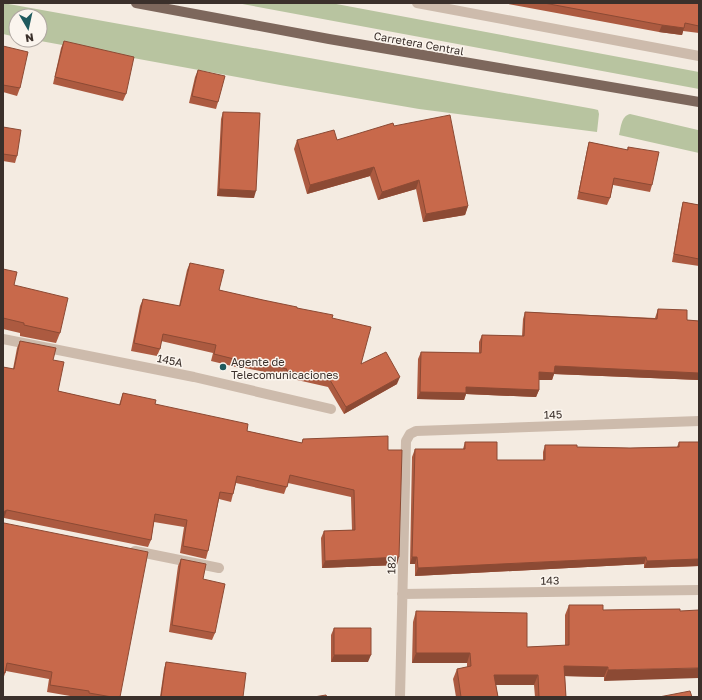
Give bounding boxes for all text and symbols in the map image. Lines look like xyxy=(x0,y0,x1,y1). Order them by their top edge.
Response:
north arrow xyxy=(8,8,48,48)
street label: Carretera Central xyxy=(373,29,466,57)
text: N xyxy=(24,31,35,45)
street label: 145A xyxy=(156,351,185,369)
place label: Agente de Telecomunicaciones xyxy=(231,355,339,381)
marker: Agente de Telecomunicaciones xyxy=(218,362,228,372)
street label: 145 xyxy=(544,407,562,421)
street label: 182 xyxy=(384,556,398,574)
street label: 143 xyxy=(541,573,559,587)

